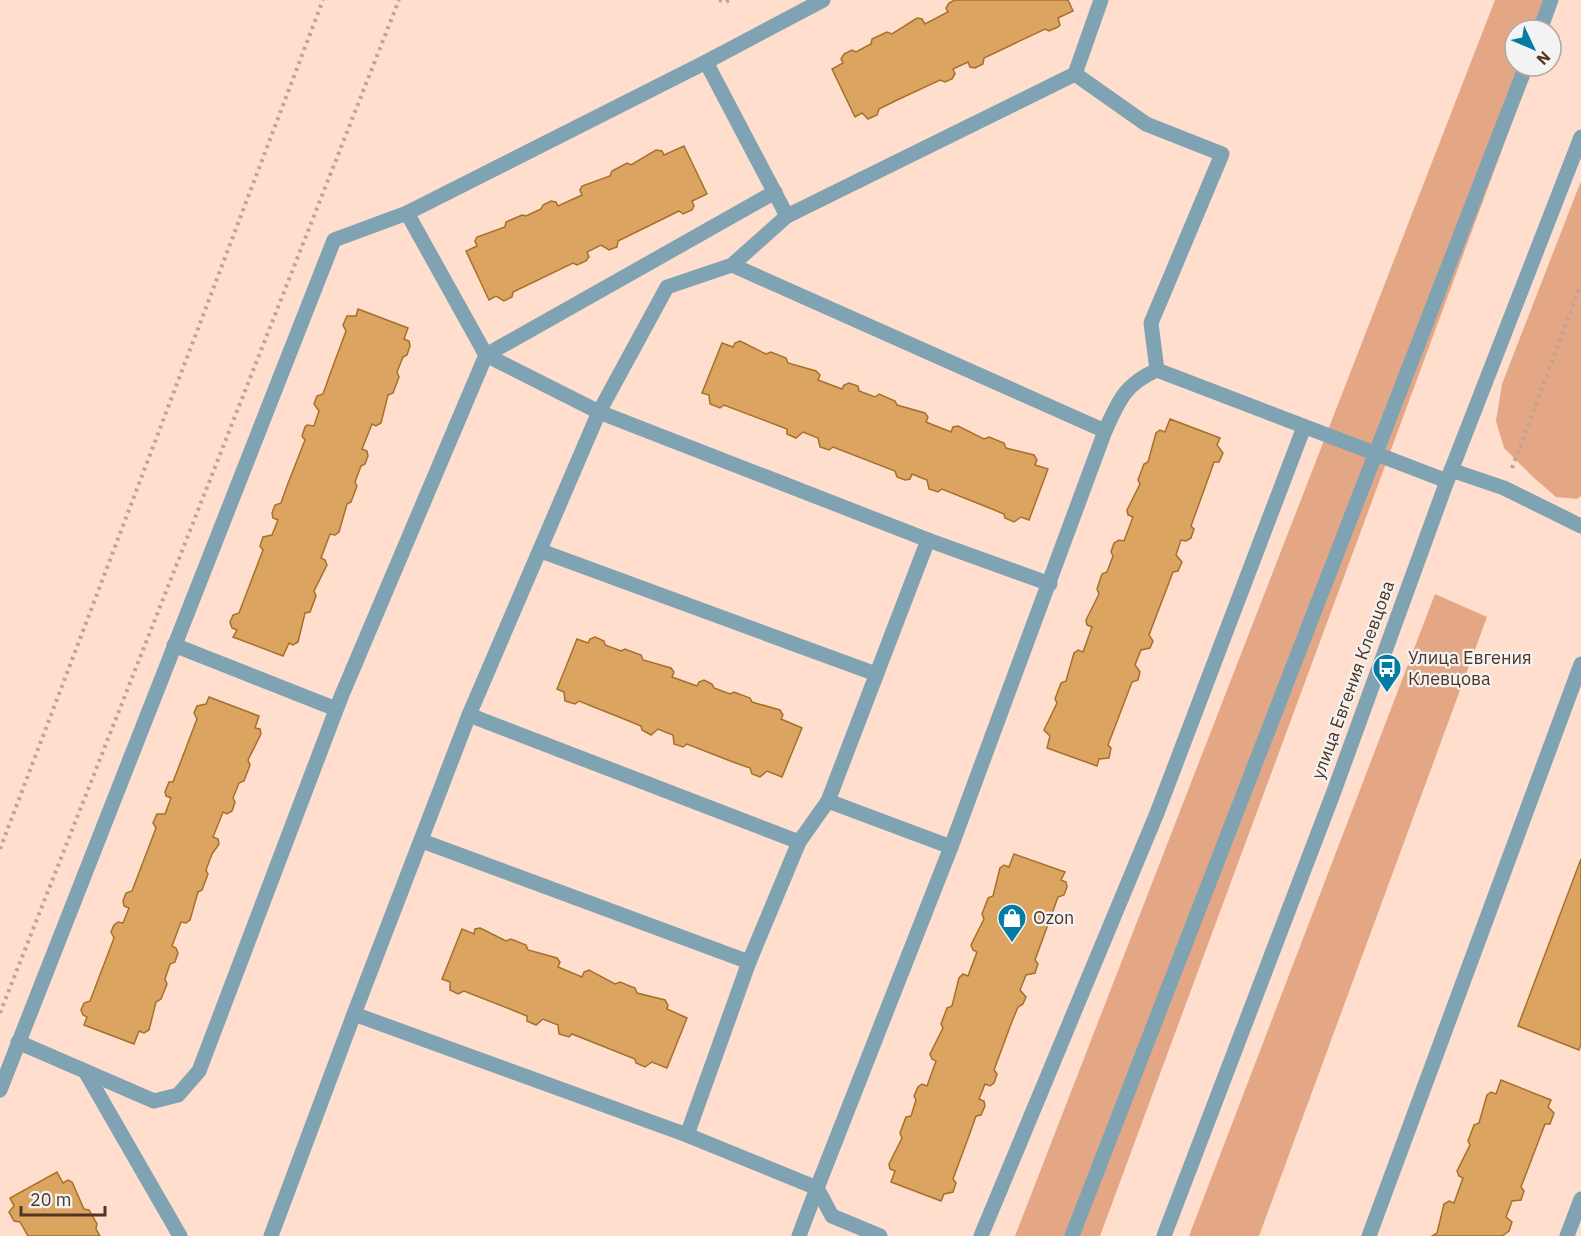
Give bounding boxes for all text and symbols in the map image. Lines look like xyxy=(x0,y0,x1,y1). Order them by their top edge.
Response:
north arrow xyxy=(1503,18,1563,78)
text: N xyxy=(1533,47,1555,70)
street label: улица Евгения Клевцова xyxy=(1306,577,1399,782)
place label: Улица Евгения Клевцова xyxy=(1408,646,1532,690)
bus stop icon: Улица Евгения Клевцова xyxy=(1371,652,1403,694)
shop icon: Ozon xyxy=(996,902,1028,944)
place label: Ozon xyxy=(1033,906,1074,929)
scale bar xyxy=(21,1179,105,1217)
text: 20 m xyxy=(30,1188,72,1211)

